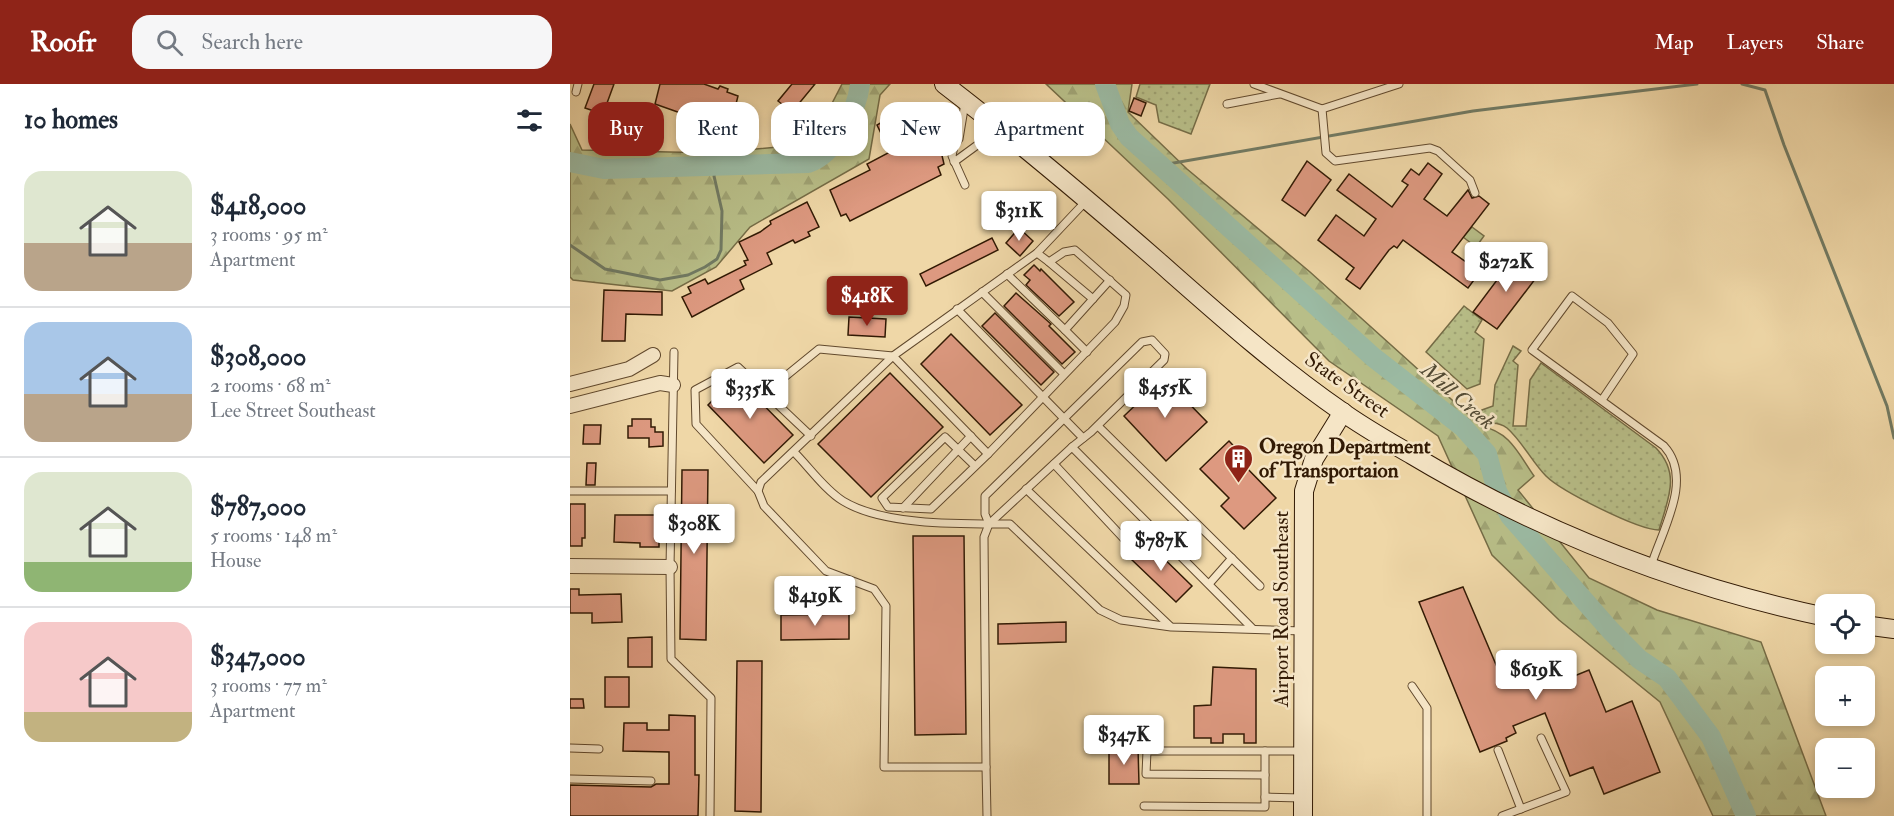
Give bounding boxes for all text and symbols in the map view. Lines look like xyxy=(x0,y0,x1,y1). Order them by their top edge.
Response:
search box xyxy=(132,15,552,69)
text: Roofr xyxy=(30,25,96,60)
icon: search xyxy=(153,26,186,59)
text: Search here xyxy=(201,28,303,56)
text: Map xyxy=(1654,29,1694,56)
text: Layers xyxy=(1727,29,1783,56)
text: Share xyxy=(1816,29,1864,56)
chip: Buy xyxy=(588,102,664,156)
chip: Rent xyxy=(676,102,759,156)
chip: Filters xyxy=(771,102,868,156)
chip: New xyxy=(880,102,962,156)
chip: Apartment xyxy=(974,102,1105,156)
text: 10 homes xyxy=(24,104,118,136)
icon: filters xyxy=(513,104,546,137)
text: $418,000 xyxy=(210,190,306,222)
pin: $311K xyxy=(977,191,1061,242)
icon: home xyxy=(72,195,144,267)
text: $311K xyxy=(995,198,1043,223)
text: 3 rooms · 95 m² xyxy=(210,222,328,247)
pin: $272K xyxy=(1464,242,1548,293)
text: Apartment xyxy=(210,247,295,272)
text: $272K xyxy=(1479,249,1533,274)
pin: $418K xyxy=(825,276,909,327)
text: $418K xyxy=(841,283,893,308)
text: $308,000 xyxy=(210,341,306,373)
icon: home xyxy=(72,346,144,418)
street label: State Street xyxy=(1299,346,1395,424)
water label: Mill Creek xyxy=(1414,355,1501,436)
pin: $455K xyxy=(1123,368,1207,419)
pin: $335K xyxy=(708,369,792,420)
text: 2 rooms · 68 m² xyxy=(210,373,331,398)
text: $455K xyxy=(1138,375,1192,400)
text: $335K xyxy=(725,376,775,401)
text: Lee Street Southeast xyxy=(210,398,376,423)
place label: Oregon Department of Transportaion xyxy=(1259,433,1431,484)
building icon: Oregon Department of Transportaion xyxy=(1222,442,1254,484)
text: $787,000 xyxy=(210,491,306,523)
icon: home xyxy=(72,496,144,568)
pin: $308K xyxy=(652,504,736,555)
street label: Airport Road Southeast xyxy=(1268,510,1295,708)
text: $308K xyxy=(668,511,720,536)
pin: $787K xyxy=(1119,521,1203,572)
text: 5 rooms · 148 m² xyxy=(210,523,337,548)
text: $787K xyxy=(1134,528,1188,553)
text: House xyxy=(210,548,261,573)
pin: $419K xyxy=(773,576,857,627)
text: $419K xyxy=(788,583,842,608)
map controls xyxy=(1815,594,1875,798)
button: locate xyxy=(1815,594,1875,654)
text: $347,000 xyxy=(210,641,306,673)
icon: home xyxy=(72,646,144,718)
pin: $619K xyxy=(1494,650,1578,701)
text: $619K xyxy=(1510,657,1562,682)
button: + xyxy=(1815,666,1875,726)
text: 3 rooms · 77 m² xyxy=(210,673,327,698)
text: Apartment xyxy=(210,698,295,723)
pin: $347K xyxy=(1082,715,1166,766)
text: $347K xyxy=(1098,722,1150,747)
button: − xyxy=(1815,738,1875,798)

